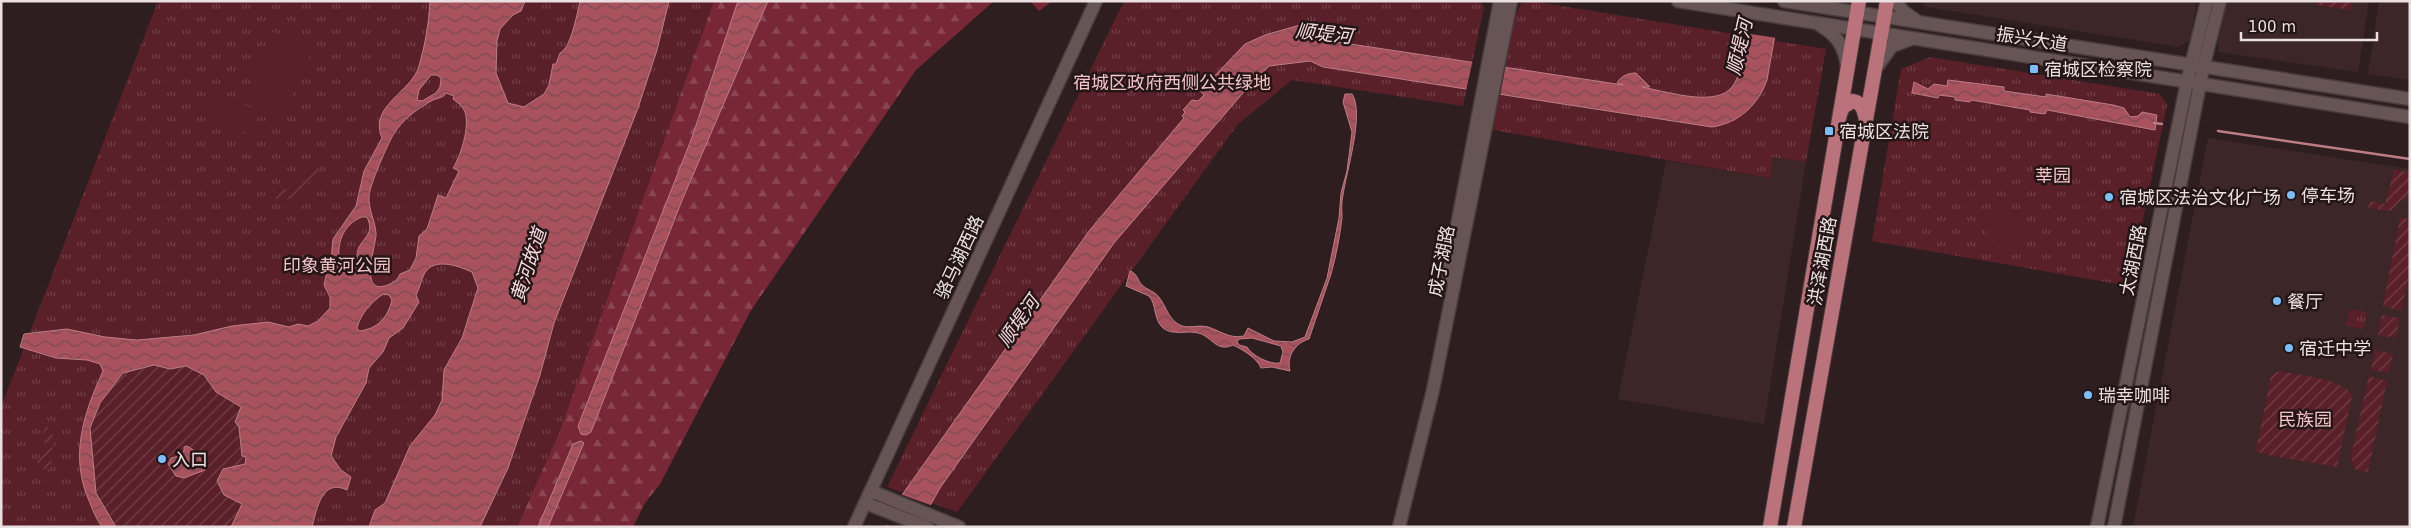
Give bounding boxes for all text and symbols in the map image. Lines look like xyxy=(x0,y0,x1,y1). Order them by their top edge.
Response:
scale bar xyxy=(2241,10,2377,42)
water label: 顺堤河 xyxy=(1722,13,1757,77)
text: 100 m xyxy=(2248,18,2296,36)
water label: 顺堤河 xyxy=(1294,19,1357,47)
street label: 振兴大道 xyxy=(1995,23,2069,55)
place label: 宿城区检察院 xyxy=(2044,59,2152,80)
marker: 宿城区检察院 xyxy=(2028,63,2040,75)
park label: 宿城区政府西侧公共绿地 xyxy=(1073,72,1271,93)
place label: 宿城区法院 xyxy=(1839,121,1929,142)
marker: 宿城区法院 xyxy=(1823,125,1835,137)
park label: 莘园 xyxy=(2035,165,2071,186)
place label: 停车场 xyxy=(2301,185,2355,206)
place label: 宿城区法治文化广场 xyxy=(2119,187,2281,208)
marker: 停车场 xyxy=(2285,189,2297,201)
marker: 宿城区法治文化广场 xyxy=(2103,191,2115,203)
street label: 骆马湖西路 xyxy=(930,212,988,302)
street label: 洪泽湖西路 xyxy=(1804,215,1840,307)
water label: 黄河故道 xyxy=(506,223,551,305)
street label: 太湖西路 xyxy=(2116,223,2150,297)
street label: 成子湖路 xyxy=(1424,224,1458,298)
park label: 印象黄河公园 xyxy=(283,255,391,276)
water label: 顺堤河 xyxy=(993,288,1046,351)
place label: 餐厅 xyxy=(2287,291,2323,312)
marker: 餐厅 xyxy=(2271,295,2283,307)
place label: 宿迁中学 xyxy=(2299,338,2371,359)
marker: 宿迁中学 xyxy=(2283,342,2295,354)
place label: 瑞幸咖啡 xyxy=(2098,385,2170,406)
marker: 瑞幸咖啡 xyxy=(2082,389,2094,401)
park label: 民族园 xyxy=(2278,409,2332,430)
place label: 入口 xyxy=(172,449,208,470)
marker: 入口 xyxy=(156,453,168,465)

